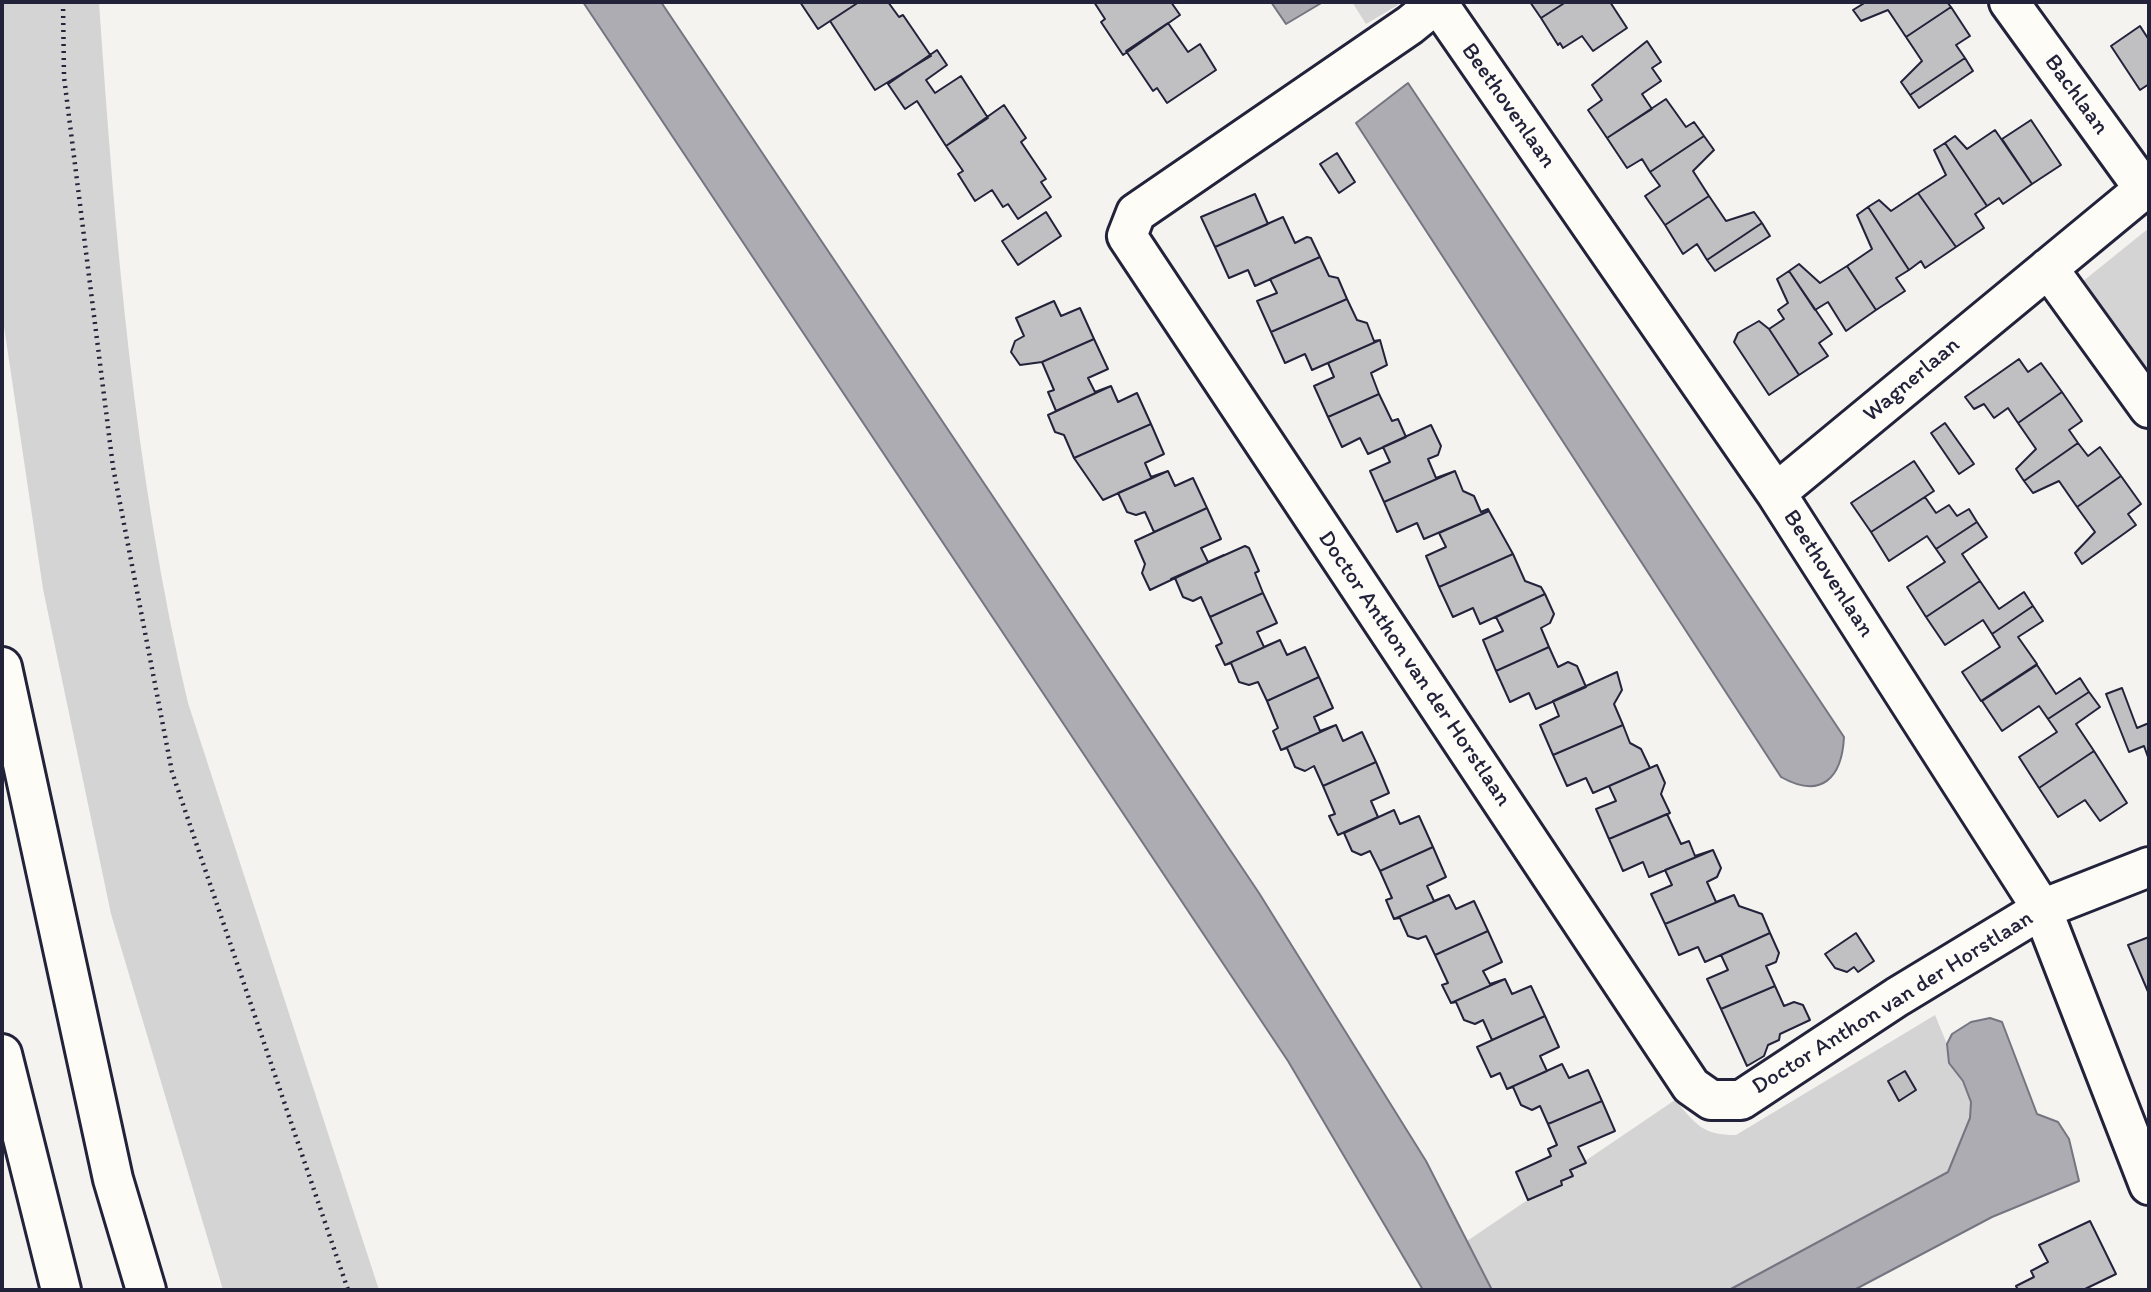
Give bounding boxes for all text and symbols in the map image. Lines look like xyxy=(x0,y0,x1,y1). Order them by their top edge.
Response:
street label: Beethovenlaan xyxy=(1455,38,1561,174)
street label: Bachlaan xyxy=(2038,50,2114,140)
street label: Wagnerlaan xyxy=(1858,332,1966,428)
street label: Beethovenlaan xyxy=(1777,505,1879,643)
street label: Doctor Anthon van der Horstlaan xyxy=(1311,526,1517,812)
street label: Doctor Anthon van der Horstlaan xyxy=(1747,905,2039,1101)

